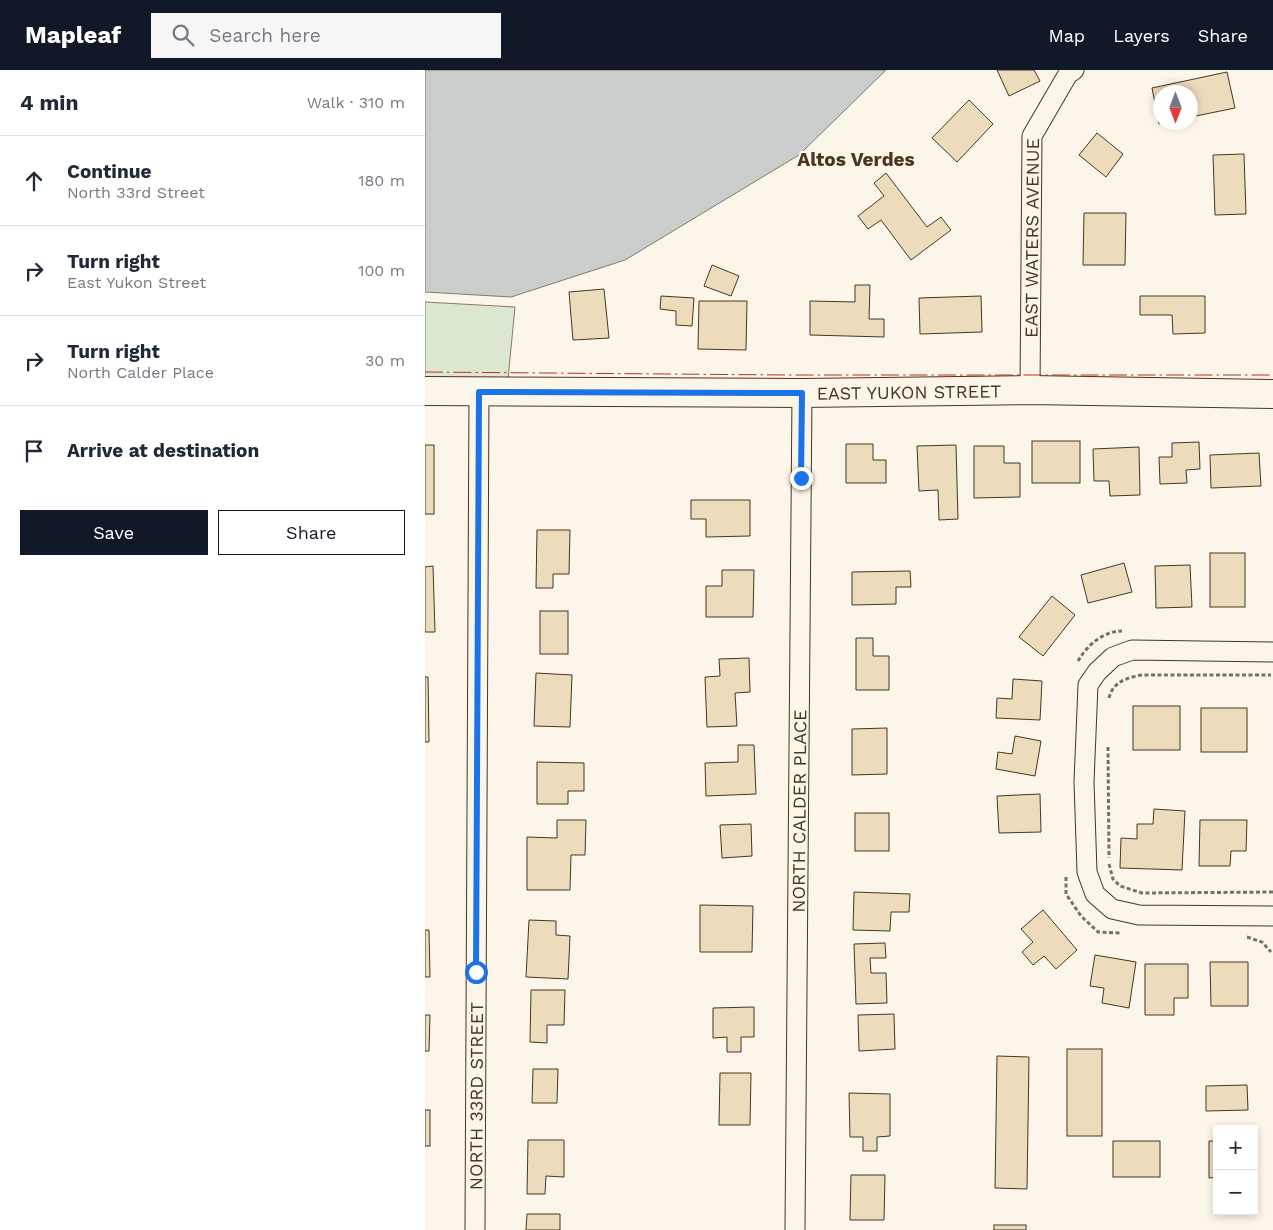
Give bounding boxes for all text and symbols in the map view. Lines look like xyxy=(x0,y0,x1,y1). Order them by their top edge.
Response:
search box xyxy=(151,13,501,58)
text: Mapleaf xyxy=(25,21,121,49)
icon: search xyxy=(169,21,197,49)
text: Search here xyxy=(209,24,321,47)
text: Map xyxy=(1048,25,1085,46)
text: Layers xyxy=(1113,25,1170,46)
text: Share xyxy=(1198,25,1248,46)
north arrow xyxy=(1153,85,1198,130)
text: 4 min xyxy=(20,90,78,115)
text: Walk · 310 m xyxy=(307,93,405,112)
street label: EAST WATERS AVENUE xyxy=(1020,138,1042,338)
district label: Altos Verdes xyxy=(797,148,915,171)
text: Continue xyxy=(67,160,151,183)
icon: ahead xyxy=(20,167,48,195)
text: 180 m xyxy=(358,171,405,190)
text: North 33rd Street xyxy=(67,183,205,202)
text: Turn right xyxy=(67,250,160,273)
icon: right xyxy=(20,257,48,285)
text: 100 m xyxy=(358,261,405,280)
text: East Yukon Street xyxy=(67,273,206,292)
text: Turn right xyxy=(67,340,160,363)
icon: right xyxy=(20,347,48,375)
text: 30 m xyxy=(365,351,405,370)
text: North Calder Place xyxy=(67,363,214,382)
street label: EAST YUKON STREET xyxy=(816,380,1002,403)
icon: arrive xyxy=(20,437,48,465)
text: Arrive at destination xyxy=(67,439,259,462)
route end xyxy=(790,467,813,490)
button: Save xyxy=(20,510,208,555)
button: Share xyxy=(218,510,405,555)
street label: NORTH CALDER PLACE xyxy=(787,709,810,913)
route start xyxy=(465,961,488,984)
street label: NORTH 33RD STREET xyxy=(465,1002,487,1190)
map controls xyxy=(1213,1125,1258,1215)
button: + xyxy=(1213,1125,1258,1170)
button: − xyxy=(1213,1170,1258,1215)

